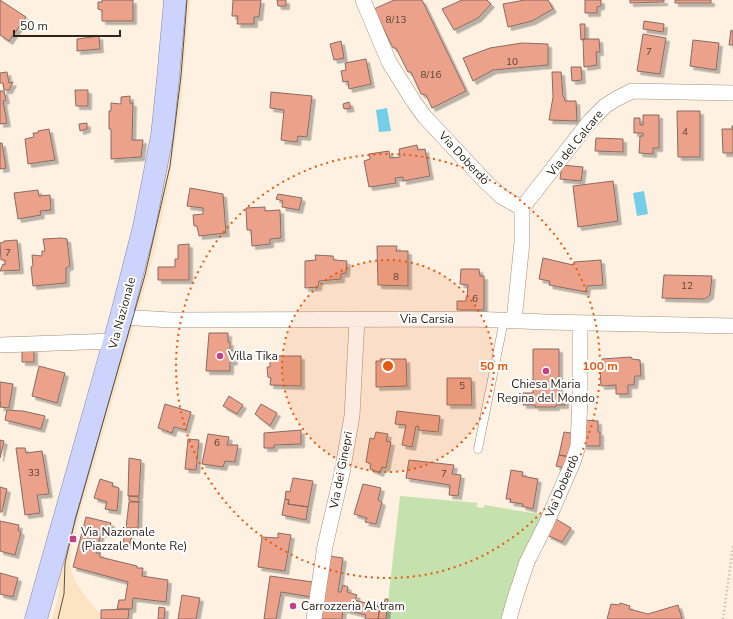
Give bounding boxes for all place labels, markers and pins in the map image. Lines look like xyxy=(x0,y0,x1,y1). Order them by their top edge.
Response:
place label: Villa Tika xyxy=(227,348,278,364)
marker: Villa Tika xyxy=(215,351,225,361)
centre of rings xyxy=(381,359,395,373)
marker: Chiesa Maria Regina del Mondo xyxy=(541,366,551,376)
place label: Chiesa Maria Regina del Mondo xyxy=(497,376,595,406)
place label: Via Nazionale (Piazzale Monte Re) xyxy=(80,524,187,554)
marker: Via Nazionale (Piazzale Monte Re) xyxy=(68,534,78,544)
place label: Carrozzeria Al tram xyxy=(301,598,405,614)
marker: Carrozzeria Al tram xyxy=(288,601,298,611)

